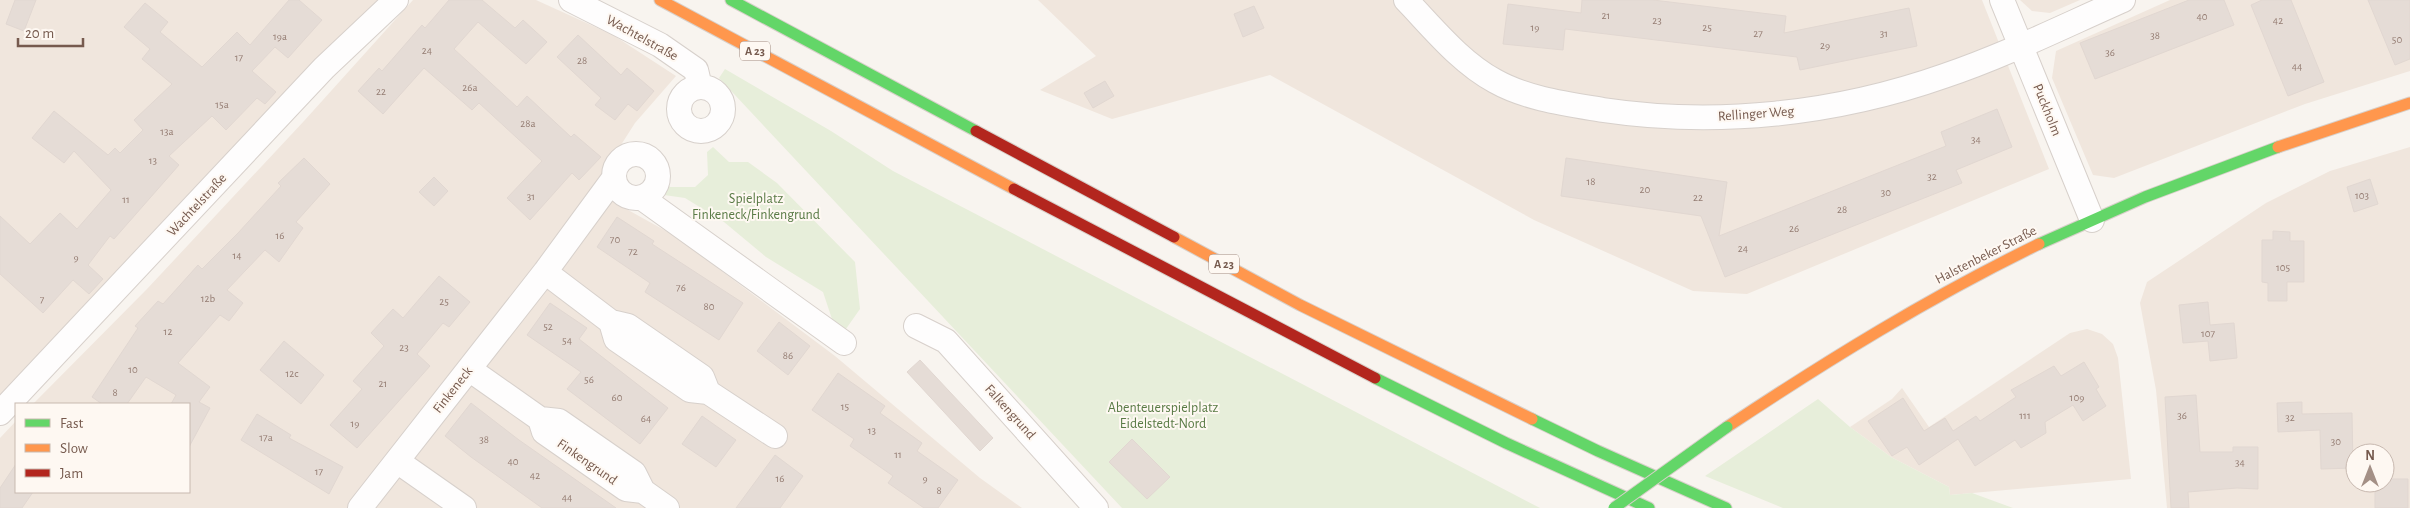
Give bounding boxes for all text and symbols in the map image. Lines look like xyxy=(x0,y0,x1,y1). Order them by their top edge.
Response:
house number: 21 xyxy=(1602,10,1610,21)
house number: 40 xyxy=(2196,11,2208,22)
street label: Wachtelstraße xyxy=(604,13,680,63)
scale bar xyxy=(18,15,82,47)
house number: 23 xyxy=(1652,15,1662,26)
house number: 42 xyxy=(2273,15,2283,26)
house number: 19 xyxy=(1531,22,1539,33)
house number: 25 xyxy=(1702,22,1712,33)
text: 20 m xyxy=(25,26,54,41)
house number: 27 xyxy=(1753,28,1763,39)
house number: 31 xyxy=(1880,28,1888,39)
house number: 38 xyxy=(2150,30,2160,41)
house number: 19a xyxy=(273,31,287,42)
house number: 50 xyxy=(2392,34,2402,45)
house number: 29 xyxy=(1820,40,1830,51)
road number: A 23 xyxy=(740,41,770,60)
house number: 24 xyxy=(422,45,432,56)
house number: 36 xyxy=(2105,47,2115,58)
house number: 17 xyxy=(235,52,244,63)
house number: 28 xyxy=(577,55,587,66)
house number: 44 xyxy=(2292,61,2302,72)
house number: 26a xyxy=(462,82,478,93)
street label: Puckholm xyxy=(2030,82,2064,138)
house number: 22 xyxy=(376,86,386,97)
house number: 15a xyxy=(215,99,229,110)
street label: Rellinger Weg xyxy=(1717,104,1795,124)
house number: 28a xyxy=(520,118,536,129)
house number: 13a xyxy=(160,126,174,137)
house number: 34 xyxy=(1971,134,1981,145)
house number: 13 xyxy=(149,155,158,166)
street label: Wachtelstraße xyxy=(165,171,229,239)
house number: 32 xyxy=(1927,171,1937,182)
house number: 18 xyxy=(1587,176,1596,187)
house number: 20 xyxy=(1640,184,1651,195)
house number: 30 xyxy=(1881,187,1891,198)
house number: 103 xyxy=(2355,190,2370,201)
house number: 31 xyxy=(527,191,535,202)
park label: Spielplatz Finkeneck/Finkengrund xyxy=(692,192,820,222)
house number: 22 xyxy=(1693,192,1703,203)
house number: 11 xyxy=(122,194,130,205)
house number: 28 xyxy=(1837,204,1847,215)
house number: 26 xyxy=(1789,223,1799,234)
street label: Halstenbeker Straße xyxy=(1933,223,2039,287)
house number: 16 xyxy=(276,230,284,241)
house number: 70 xyxy=(610,234,620,245)
house number: 24 xyxy=(1738,243,1748,254)
house number: 72 xyxy=(628,246,638,257)
house number: 14 xyxy=(232,250,242,261)
house number: 9 xyxy=(73,252,79,263)
road number: A 23 xyxy=(1209,254,1239,274)
house number: 105 xyxy=(2276,262,2290,273)
house number: 76 xyxy=(676,282,686,293)
house number: 12b xyxy=(201,293,216,304)
house number: 7 xyxy=(40,294,45,305)
house number: 25 xyxy=(439,296,449,307)
house number: 80 xyxy=(703,301,715,312)
house number: 52 xyxy=(543,321,553,332)
house number: 12 xyxy=(164,326,172,337)
house number: 107 xyxy=(2201,328,2215,339)
house number: 54 xyxy=(562,335,572,346)
house number: 23 xyxy=(399,342,409,353)
house number: 86 xyxy=(783,350,793,361)
house number: 10 xyxy=(128,364,138,375)
street label: Finkeneck xyxy=(431,364,476,416)
house number: 12c xyxy=(285,368,299,379)
house number: 56 xyxy=(584,374,594,385)
house number: 21 xyxy=(379,378,387,389)
street label: Falkengrund xyxy=(982,382,1038,442)
house number: 8 xyxy=(112,387,118,398)
house number: 60 xyxy=(612,392,623,403)
house number: 109 xyxy=(2070,392,2084,403)
house number: 15 xyxy=(841,401,850,412)
park label: Abenteuerspielplatz Eidelstedt-Nord xyxy=(1108,401,1219,431)
legend xyxy=(15,403,190,493)
house number: 111 xyxy=(2019,410,2031,421)
house number: 36 xyxy=(2177,410,2187,421)
house number: 32 xyxy=(2285,412,2295,423)
house number: 64 xyxy=(641,413,651,424)
text: Fast xyxy=(60,416,84,431)
house number: 19 xyxy=(351,418,359,429)
house number: 13 xyxy=(868,425,877,436)
house number: 17a xyxy=(259,432,273,443)
house number: 38 xyxy=(479,434,489,445)
street label: Finkengrund xyxy=(555,436,619,488)
house number: 30 xyxy=(2331,436,2341,447)
text: Slow xyxy=(60,441,88,456)
north arrow xyxy=(2345,443,2395,493)
house number: 11 xyxy=(894,449,902,460)
text: N xyxy=(2365,449,2375,463)
house number: 40 xyxy=(507,456,519,467)
house number: 34 xyxy=(2235,457,2245,468)
text: Jam xyxy=(60,466,83,481)
house number: 17 xyxy=(315,466,324,477)
house number: 42 xyxy=(530,470,540,481)
house number: 16 xyxy=(776,473,784,484)
house number: 9 xyxy=(922,473,928,484)
house number: 8 xyxy=(936,485,942,496)
house number: 44 xyxy=(562,492,572,503)

